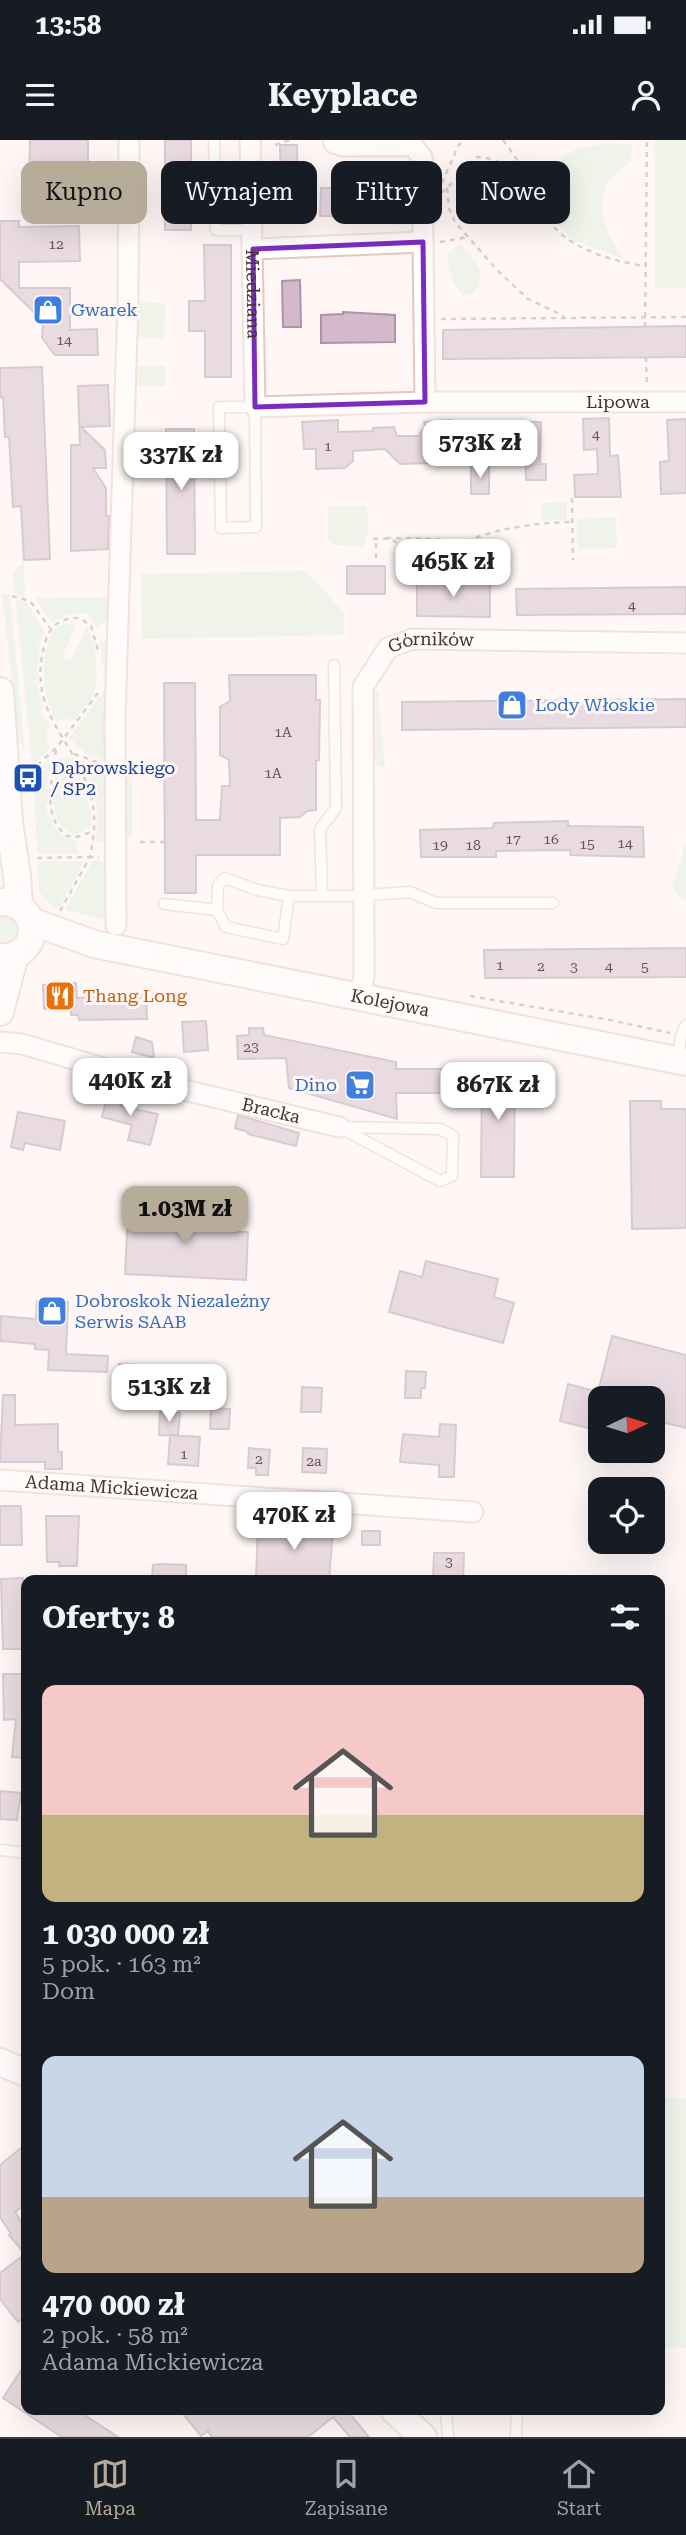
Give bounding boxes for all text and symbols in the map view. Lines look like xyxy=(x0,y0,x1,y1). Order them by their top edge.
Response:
text: 13:58 xyxy=(35,10,101,40)
icon: menu xyxy=(21,76,59,114)
text: Keyplace xyxy=(268,76,418,114)
icon: person xyxy=(627,76,665,114)
chip: Kupno xyxy=(21,161,147,224)
chip: Wynajem xyxy=(161,161,317,224)
chip: Filtry xyxy=(331,161,442,224)
chip: Nowe xyxy=(456,161,570,224)
house number: 12 xyxy=(48,236,64,252)
street label: Miedziana xyxy=(242,249,265,339)
shop icon: Gwarek xyxy=(31,293,65,327)
place label: Gwarek xyxy=(71,299,138,320)
house number: 14 xyxy=(56,332,72,348)
street label: Lipowa xyxy=(586,391,650,412)
pin: 573K zł xyxy=(415,420,545,480)
house number: 4 xyxy=(592,426,600,442)
text: 573K zł xyxy=(438,429,522,456)
pin: 337K zł xyxy=(116,432,246,492)
house number: 1 xyxy=(324,438,332,454)
text: 337K zł xyxy=(139,441,223,468)
pin: 465K zł xyxy=(388,540,518,599)
text: 465K zł xyxy=(411,548,495,575)
house number: 4 xyxy=(628,597,636,613)
street label: Górników xyxy=(385,628,474,657)
shop icon: Lody Włoskie xyxy=(495,688,529,722)
place label: Lody Włoskie xyxy=(535,694,655,715)
house number: 1A xyxy=(274,724,292,740)
place label: Dąbrowskiego / SP2 xyxy=(50,757,175,799)
bus stop icon: Dąbrowskiego / SP2 xyxy=(11,761,45,795)
house number: 1A xyxy=(264,765,282,781)
house number: 17 xyxy=(505,831,521,847)
house number: 16 xyxy=(543,831,559,847)
house number: 14 xyxy=(617,835,633,851)
house number: 15 xyxy=(579,836,595,852)
house number: 19 xyxy=(432,837,448,853)
house number: 18 xyxy=(465,837,481,853)
house number: 1 xyxy=(496,957,504,973)
house number: 2 xyxy=(537,958,545,974)
house number: 4 xyxy=(605,958,613,974)
house number: 3 xyxy=(570,959,578,975)
house number: 5 xyxy=(641,959,649,975)
restaurant icon: Thang Long xyxy=(43,979,77,1013)
street label: Kolejowa xyxy=(349,984,432,1021)
place label: Thang Long xyxy=(83,985,188,1006)
house number: 23 xyxy=(243,1039,259,1055)
pin: 440K zł xyxy=(65,1058,195,1118)
pin: 867K zł xyxy=(433,1062,563,1122)
text: 440K zł xyxy=(88,1067,172,1094)
supermarket icon: Dino xyxy=(343,1068,377,1102)
text: 867K zł xyxy=(456,1071,540,1098)
place label: Dino xyxy=(295,1074,337,1095)
street label: Bracka xyxy=(240,1093,303,1127)
pin: 1.03M zł xyxy=(113,1186,257,1246)
text: 1.03M zł xyxy=(138,1195,232,1222)
place label: Dobroskok Niezależny Serwis SAAB xyxy=(75,1290,271,1332)
shop icon: Dobroskok Niezależny Serwis SAAB xyxy=(35,1294,69,1328)
pin: 513K zł xyxy=(104,1364,234,1424)
text: 513K zł xyxy=(127,1373,211,1400)
north arrow xyxy=(588,1386,665,1463)
map controls xyxy=(588,1386,665,1554)
house number: 1 xyxy=(180,1446,188,1462)
house number: 2 xyxy=(255,1451,263,1467)
house number: 2a xyxy=(306,1453,322,1469)
street label: Adama Mickiewicza xyxy=(25,1471,199,1503)
button: locate xyxy=(588,1477,665,1554)
pin: 470K zł xyxy=(229,1492,359,1552)
text: 470K zł xyxy=(252,1501,336,1528)
house number: 3 xyxy=(445,1554,453,1570)
icon: filters xyxy=(606,1598,644,1636)
text: Oferty: 8 xyxy=(42,1600,175,1635)
icon: home xyxy=(280,1730,406,1856)
text: 1 030 000 zł xyxy=(42,1916,209,1951)
text: 5 pok. · 163 m² xyxy=(42,1951,201,1978)
text: Dom xyxy=(42,1978,95,2005)
icon: home xyxy=(280,2101,406,2227)
text: 470 000 zł xyxy=(42,2287,185,2322)
text: 2 pok. · 58 m² xyxy=(42,2322,188,2349)
text: Adama Mickiewicza xyxy=(42,2349,263,2376)
tab: Mapa xyxy=(85,2455,135,2520)
tab: Zapisane xyxy=(305,2455,388,2520)
tab: Start xyxy=(557,2455,601,2520)

